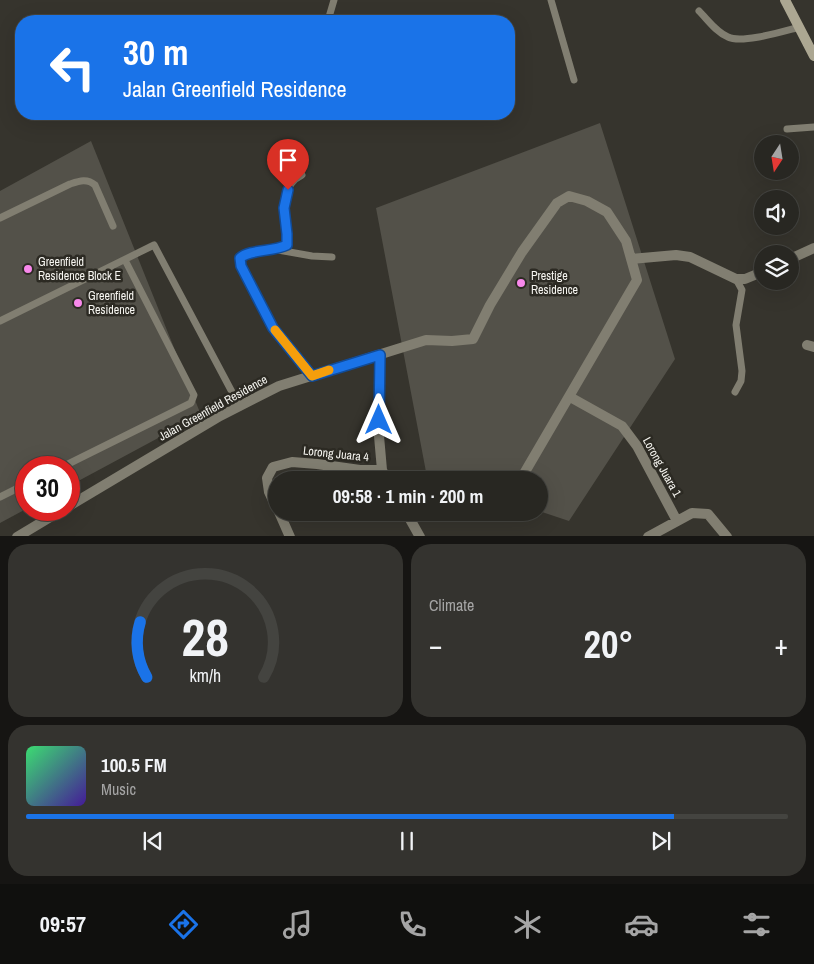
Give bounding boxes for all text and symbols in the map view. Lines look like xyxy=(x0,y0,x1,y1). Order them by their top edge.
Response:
text: 30 m xyxy=(123,29,188,76)
icon: left xyxy=(40,35,105,100)
text: Jalan Greenfield Residence xyxy=(123,74,347,104)
north arrow xyxy=(754,135,799,180)
map controls xyxy=(754,135,799,290)
pin xyxy=(267,139,309,190)
icon: arrive xyxy=(274,146,302,174)
button: sound xyxy=(754,190,799,235)
button: layers xyxy=(754,245,799,290)
place label: Greenfield Residence Block E xyxy=(38,254,121,284)
marker: Greenfield Residence Block E xyxy=(22,263,34,275)
place label: Prestige Residence xyxy=(531,268,578,298)
marker: Prestige Residence xyxy=(515,277,527,289)
place label: Greenfield Residence xyxy=(88,288,135,318)
marker: Greenfield Residence xyxy=(72,297,84,309)
street label: Jalan Greenfield Residence xyxy=(156,371,270,445)
position arrow xyxy=(352,393,404,445)
street label: Lorong Juara 1 xyxy=(639,434,685,500)
street label: Lorong Juara 4 xyxy=(302,443,370,465)
speed limit sign: 30 xyxy=(15,456,80,521)
text: 09:58 · 1 min · 200 m xyxy=(333,483,483,509)
text: Climate xyxy=(429,594,474,616)
text: 28 xyxy=(182,602,229,672)
text: 20° xyxy=(584,619,633,670)
text: − xyxy=(429,626,442,664)
text: + xyxy=(775,626,788,664)
text: km/h xyxy=(190,664,221,688)
text: 100.5 FM xyxy=(101,752,167,778)
text: Music xyxy=(101,778,136,800)
icon: previous xyxy=(139,827,167,855)
icon: pause xyxy=(393,827,421,855)
icon: next xyxy=(647,827,675,855)
icon: directions xyxy=(166,907,201,942)
icon: music xyxy=(280,907,315,942)
icon: phone xyxy=(395,907,430,942)
icon: climate xyxy=(510,907,545,942)
icon: car xyxy=(624,907,659,942)
icon: filters xyxy=(739,907,774,942)
text: 09:57 xyxy=(40,909,86,939)

